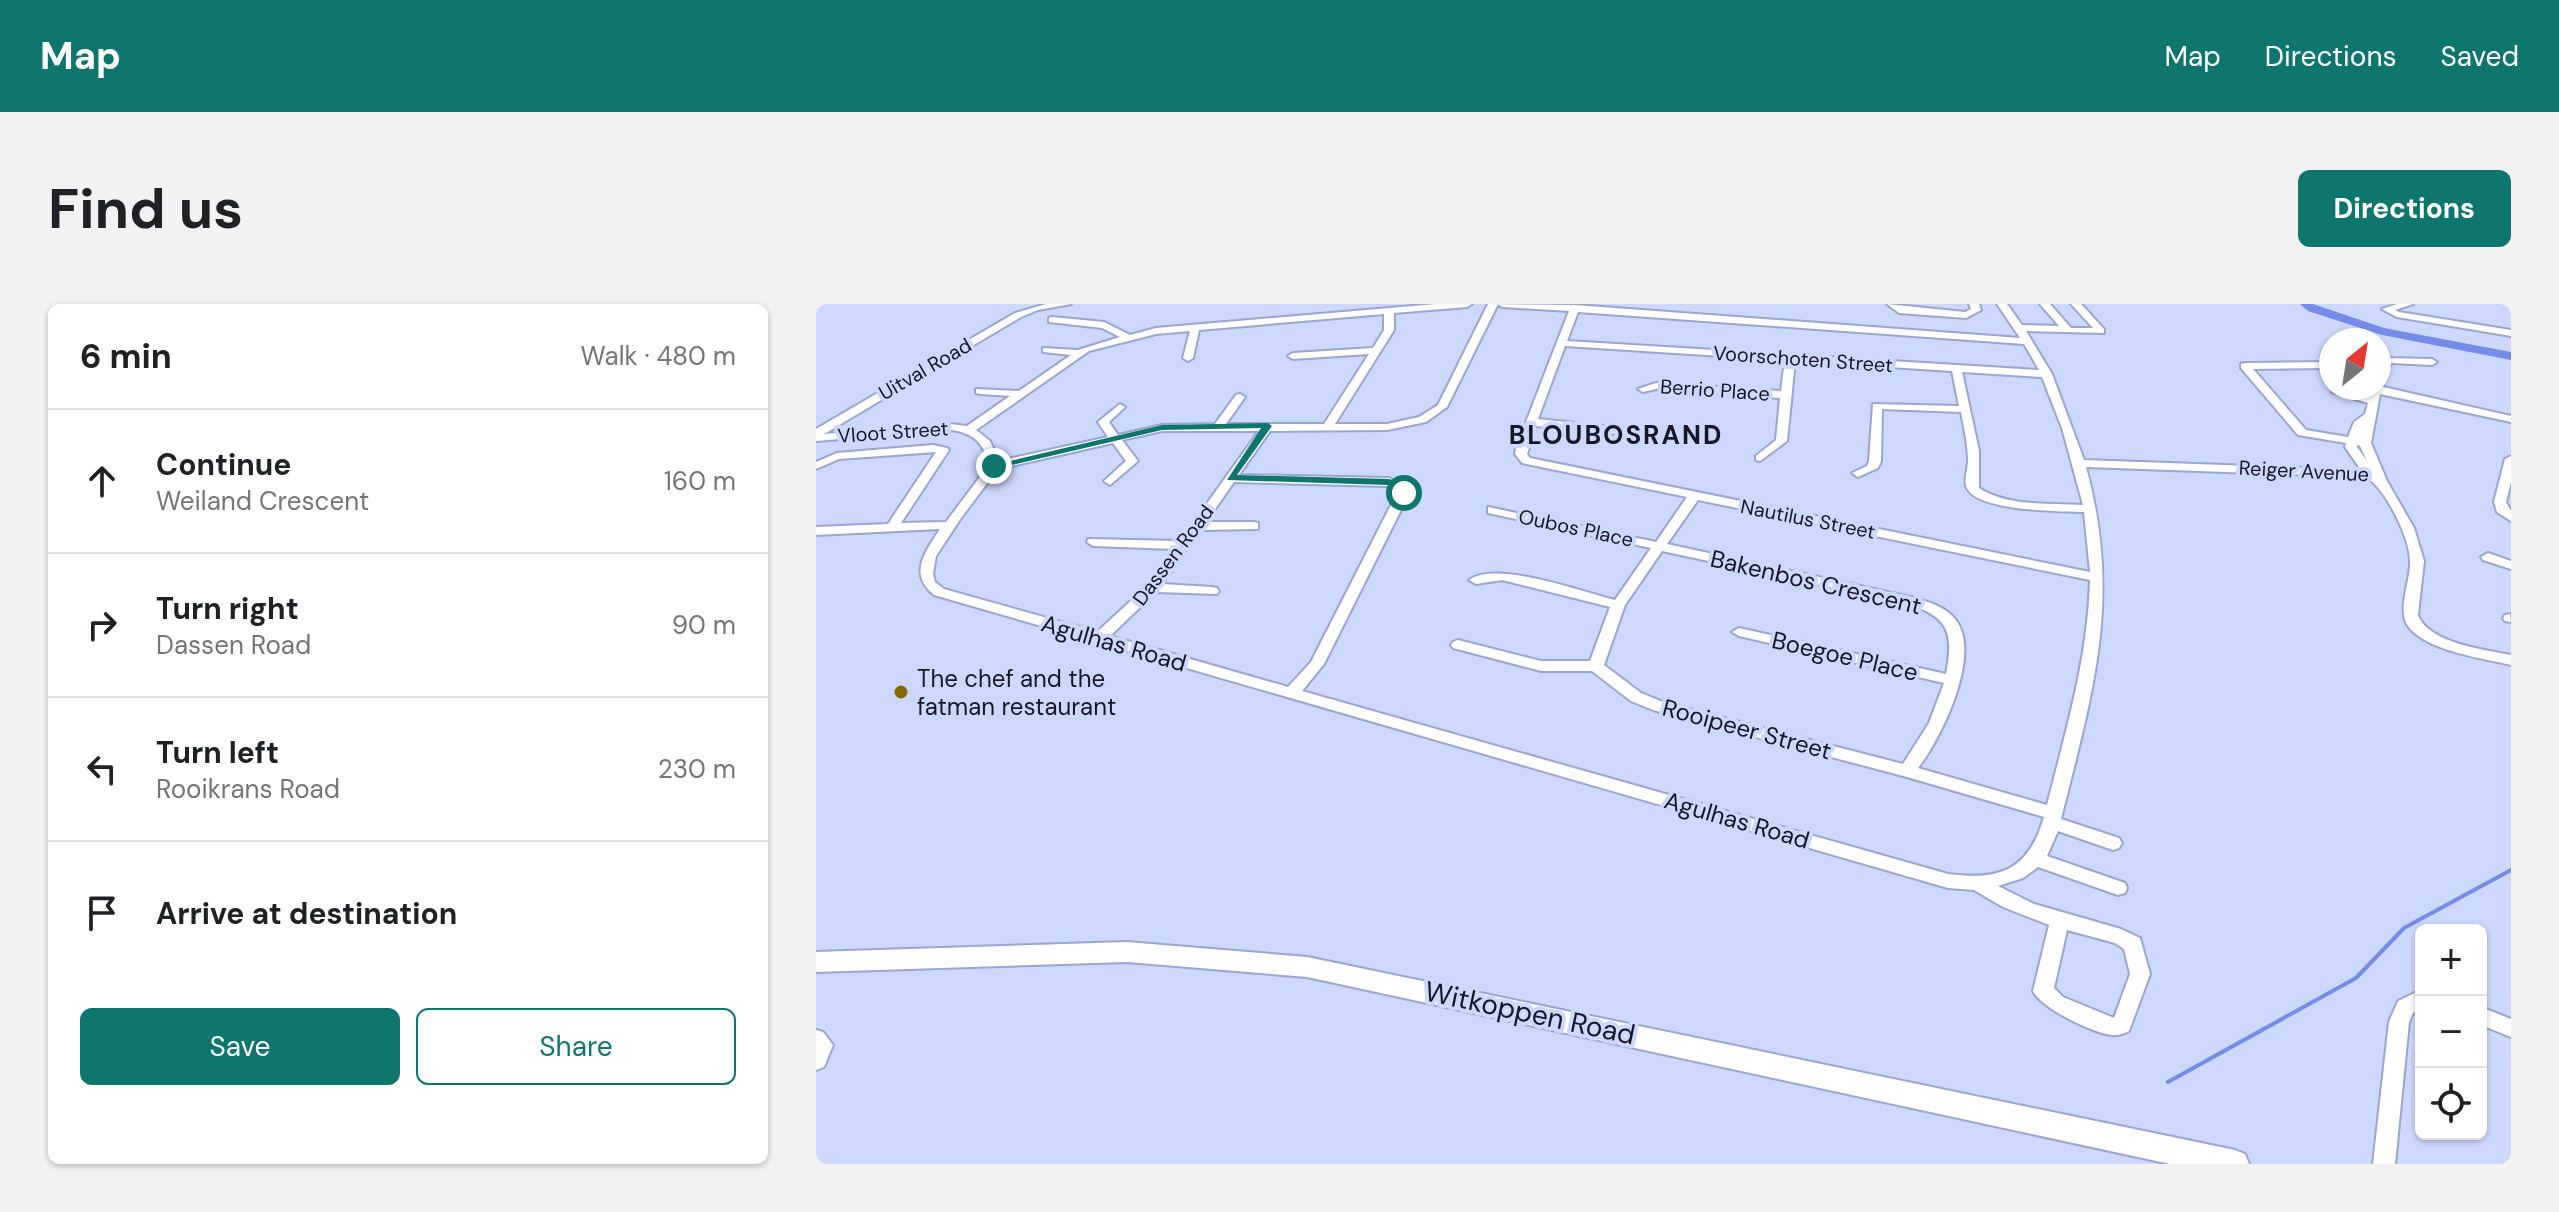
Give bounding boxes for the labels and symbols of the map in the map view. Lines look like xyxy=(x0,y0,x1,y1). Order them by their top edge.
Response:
north arrow xyxy=(2319,328,2391,400)
street label: Uitval Road xyxy=(874,332,976,406)
street label: Voorschoten Street xyxy=(1712,340,1894,378)
street label: Berrio Place xyxy=(1659,373,1771,407)
street label: Vloot Street xyxy=(837,415,949,449)
district label: BLOUBOSRAND xyxy=(1509,418,1723,452)
route end xyxy=(976,448,1012,484)
street label: Reiger Avenue xyxy=(2238,455,2370,487)
route start xyxy=(1386,475,1422,511)
street label: Nautilus Street xyxy=(1738,493,1878,545)
street label: Dassen Road xyxy=(1127,499,1219,611)
street label: Oubos Place xyxy=(1516,503,1636,553)
street label: Bakenbos Crescent xyxy=(1707,543,1925,621)
street label: Agulhas Road xyxy=(1038,607,1190,679)
street label: Boegoe Place xyxy=(1769,624,1921,688)
place label: The chef and the fatman restaurant xyxy=(917,663,1116,722)
marker: The chef and the fatman restaurant xyxy=(892,683,910,701)
street label: Rooipeer Street xyxy=(1659,692,1835,766)
street label: Agulhas Road xyxy=(1661,784,1813,856)
street label: Witkoppen Road xyxy=(1421,973,1639,1053)

